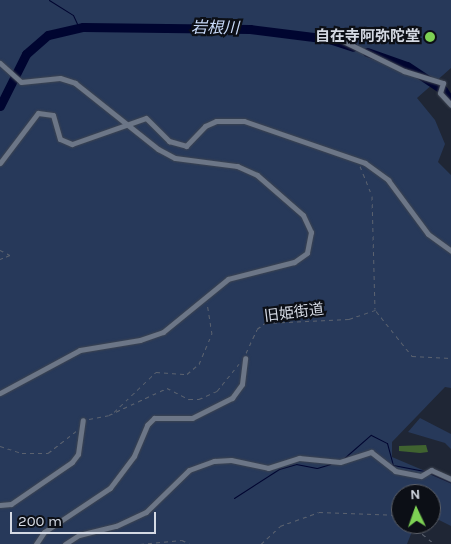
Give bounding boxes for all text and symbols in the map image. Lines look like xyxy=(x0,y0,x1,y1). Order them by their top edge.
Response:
water label: 岩根川 xyxy=(191,18,239,38)
place label: 自在寺阿弥陀堂 xyxy=(315,28,420,46)
marker: 自在寺阿弥陀堂 xyxy=(424,31,436,43)
street label: 旧姫街道 xyxy=(263,300,325,326)
north arrow xyxy=(391,484,441,534)
text: N xyxy=(410,486,421,503)
scale bar xyxy=(12,502,159,534)
text: 200 m xyxy=(18,512,62,530)

